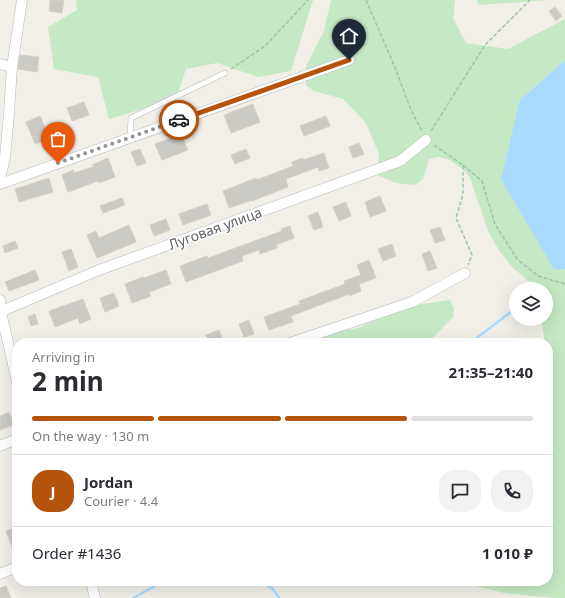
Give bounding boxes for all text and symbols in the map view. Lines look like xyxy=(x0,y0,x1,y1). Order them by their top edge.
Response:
pin xyxy=(332,19,366,60)
icon: home xyxy=(338,25,360,47)
courier xyxy=(159,100,199,140)
icon: car xyxy=(168,109,190,131)
pin xyxy=(41,122,75,163)
icon: bag xyxy=(47,128,69,150)
street label: Луговая улица xyxy=(166,202,264,254)
map controls xyxy=(509,282,553,326)
button: layers xyxy=(509,282,553,326)
text: Arriving in xyxy=(32,348,95,366)
text: 21:35–21:40 xyxy=(448,362,533,382)
text: 2 min xyxy=(32,363,104,399)
text: On the way · 130 m xyxy=(32,427,149,445)
button: chat xyxy=(439,470,481,512)
button: phone xyxy=(491,470,533,512)
text: Jordan xyxy=(84,472,133,492)
text: J xyxy=(51,481,55,501)
text: Courier · 4.4 xyxy=(84,492,158,510)
text: Order #1436 xyxy=(32,543,121,563)
text: 1 010 ₽ xyxy=(482,543,533,563)

